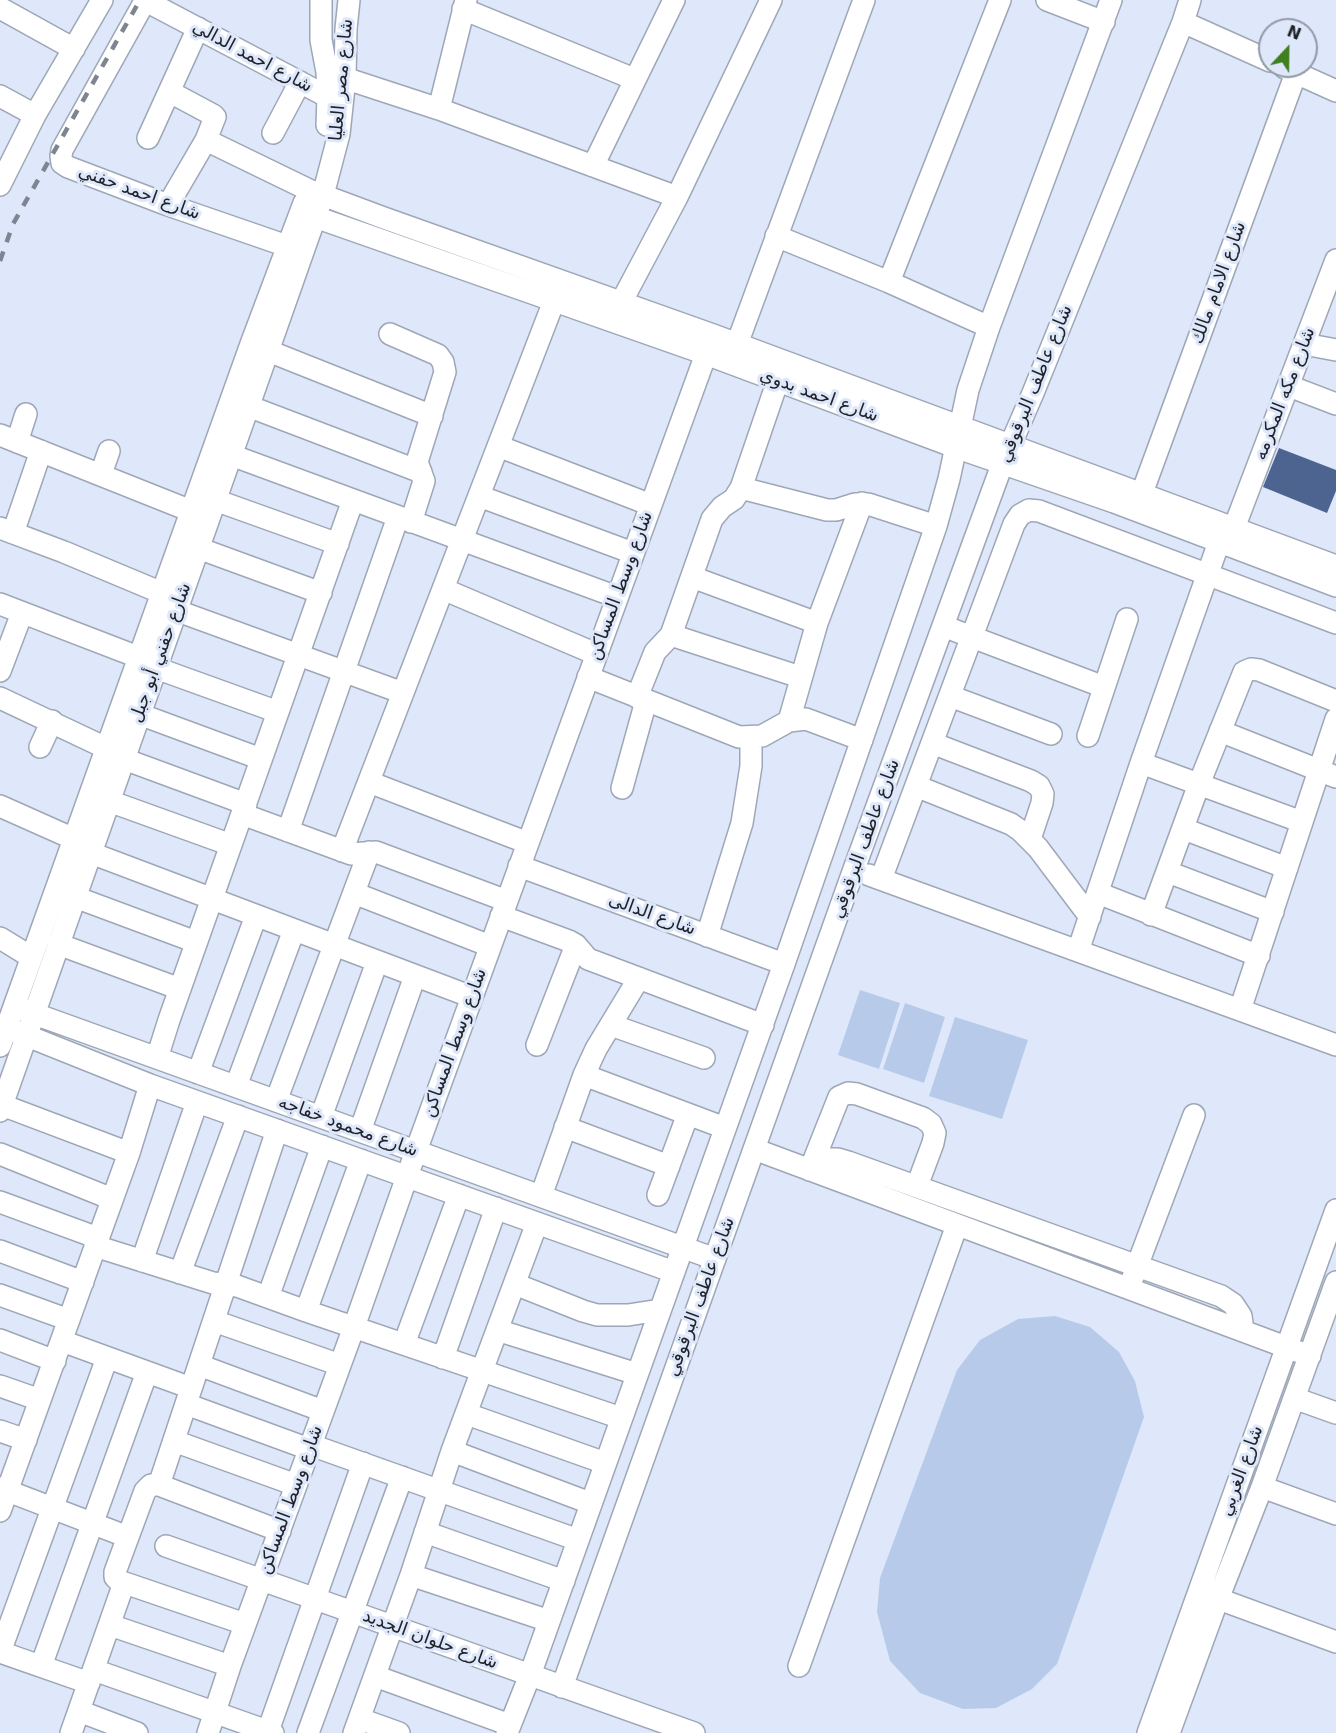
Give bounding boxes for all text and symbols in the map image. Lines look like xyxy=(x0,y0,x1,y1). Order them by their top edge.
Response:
street label: شارع احمد الدالي xyxy=(188,16,316,98)
street label: شارع مصر العليا xyxy=(326,18,358,142)
north arrow xyxy=(1258,18,1318,78)
text: N xyxy=(1284,21,1304,44)
street label: شارع احمد حفني xyxy=(75,161,203,225)
street label: شارع الامام مالك xyxy=(1187,219,1251,347)
street label: شارع عاطف البرقوقي xyxy=(995,302,1077,466)
street label: شارع مكه المكرمه xyxy=(1250,324,1320,464)
street label: شارع احمد بدوي xyxy=(757,365,881,427)
street label: شارع وسط المساكن xyxy=(584,509,658,663)
street label: شارع حفني أبو جبل xyxy=(126,580,196,726)
street label: شارع عاطف البرقوقي xyxy=(827,756,905,922)
street label: شارع الدالى xyxy=(605,889,699,941)
street label: شارع وسط المساكن xyxy=(418,966,492,1120)
street label: شارع محمود خفاجه xyxy=(275,1092,421,1162)
street label: شارع عاطف البرقوقي xyxy=(662,1214,740,1380)
street label: شارع وسط المساكن xyxy=(254,1423,328,1577)
street label: شارع الغربي xyxy=(1216,1423,1268,1519)
street label: شارع حلوان الجديد xyxy=(360,1606,500,1674)

